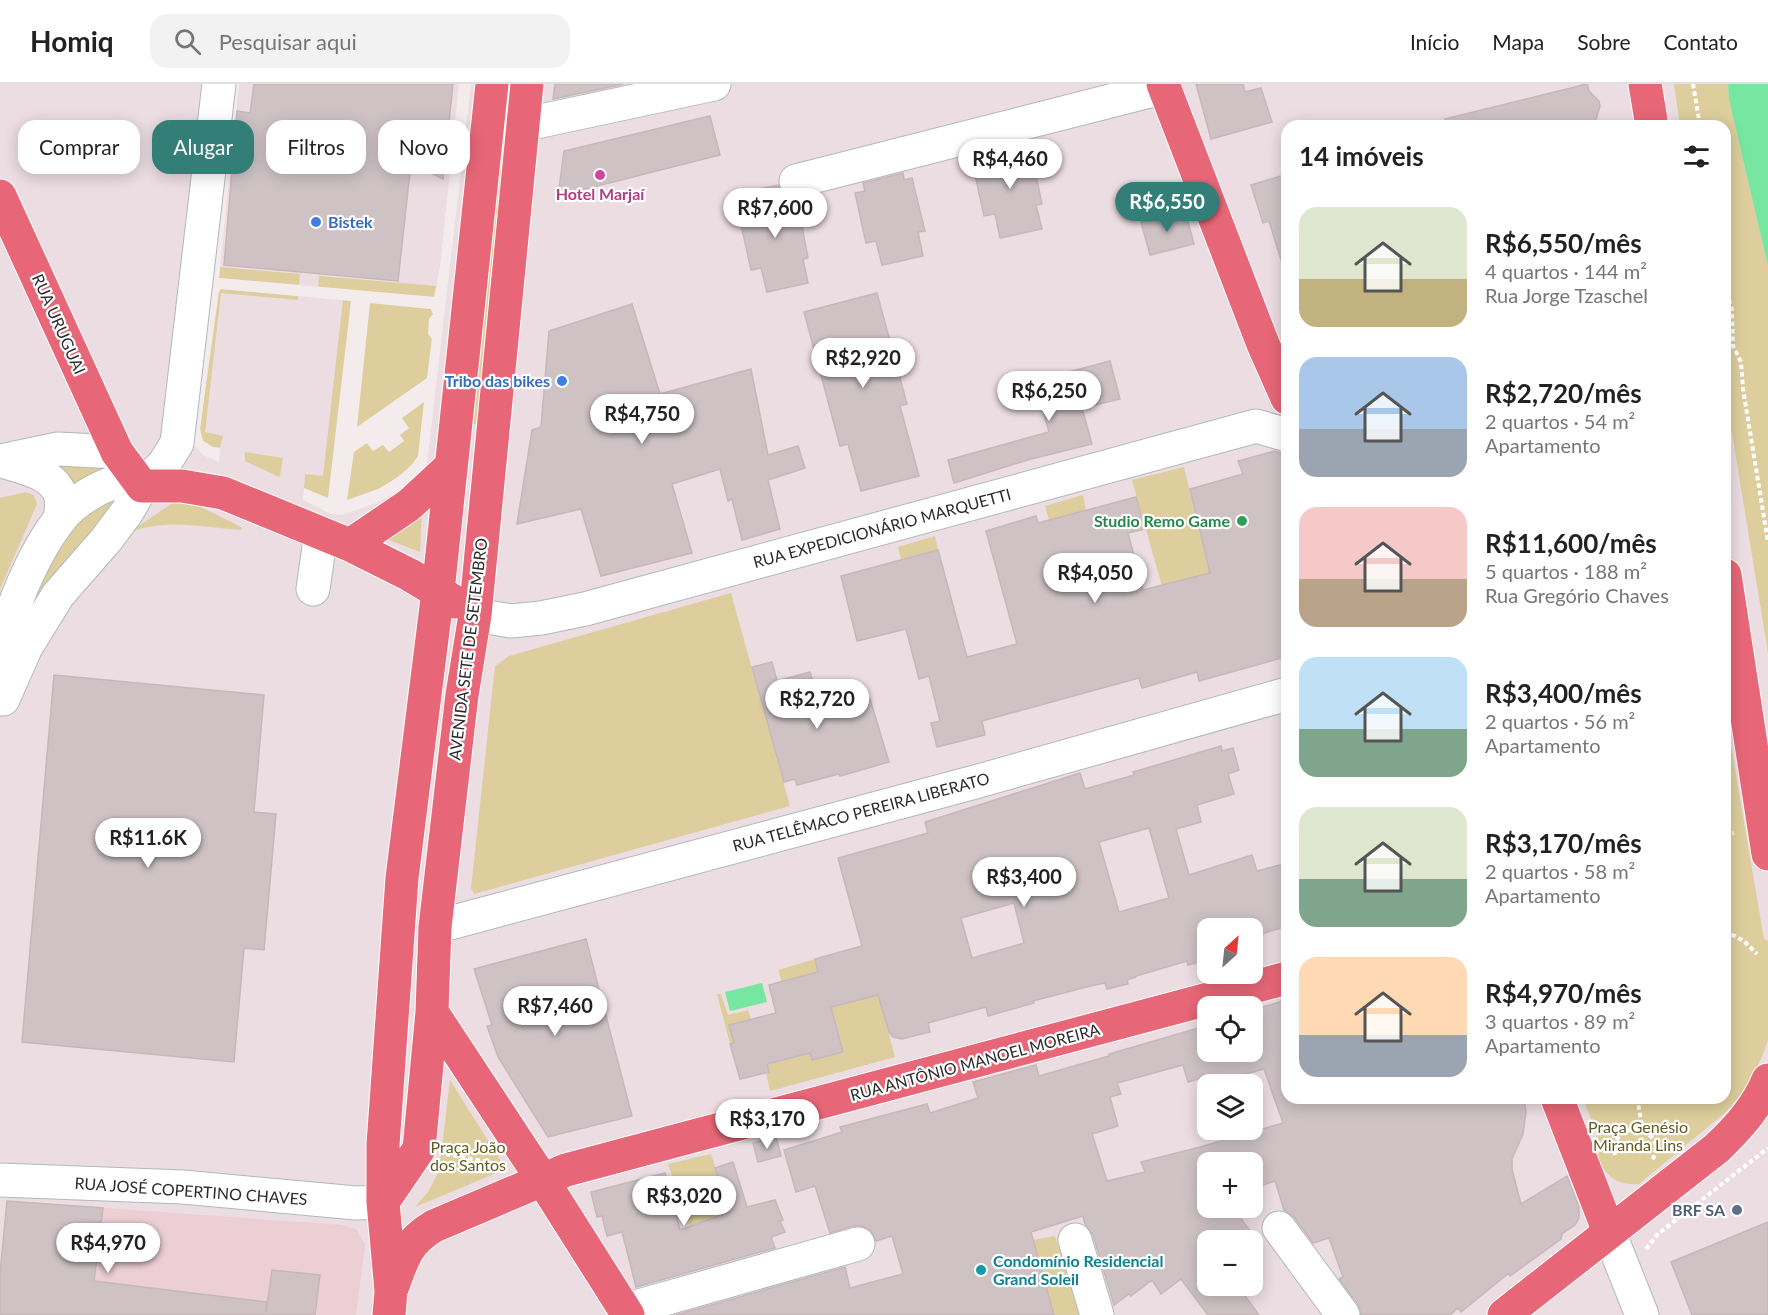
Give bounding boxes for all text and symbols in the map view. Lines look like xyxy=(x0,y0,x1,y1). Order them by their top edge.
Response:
search box xyxy=(150,14,570,68)
text: Homiq xyxy=(30,24,114,58)
icon: search xyxy=(171,25,204,58)
text: Pesquisar aqui xyxy=(219,28,357,55)
text: Início xyxy=(1410,29,1459,54)
text: Mapa xyxy=(1492,29,1544,54)
text: Sobre xyxy=(1577,29,1630,54)
text: Contato xyxy=(1663,29,1738,54)
chip: Comprar xyxy=(18,120,140,174)
chip: Alugar xyxy=(152,120,254,174)
chip: Filtros xyxy=(266,120,366,174)
chip: Novo xyxy=(378,120,470,174)
pin: R$4,460 xyxy=(955,139,1065,190)
text: 14 imóveis xyxy=(1299,140,1424,172)
icon: filters xyxy=(1680,140,1713,173)
text: R$4,460 xyxy=(972,146,1048,170)
marker: Hotel Marjaí xyxy=(593,168,607,182)
pin: R$6,550 xyxy=(1112,182,1222,233)
place label: Hotel Marjaí xyxy=(556,184,645,203)
pin: R$7,600 xyxy=(720,188,830,239)
text: R$6,550 xyxy=(1129,189,1205,213)
text: R$7,600 xyxy=(737,195,813,219)
place label: Bistek xyxy=(328,212,373,231)
marker: Bistek xyxy=(309,215,323,229)
text: R$6,550/mês xyxy=(1485,227,1642,259)
icon: home xyxy=(1347,231,1419,303)
text: 4 quartos · 144 m² xyxy=(1485,259,1647,283)
street label: RUA URUGUAI xyxy=(29,271,90,377)
text: Rua Jorge Tzaschel xyxy=(1485,283,1648,307)
pin: R$2,920 xyxy=(808,338,918,389)
text: R$2,920 xyxy=(825,345,901,369)
place label: Tribo das bikes xyxy=(445,371,550,390)
pin: R$6,250 xyxy=(994,371,1104,422)
marker: Tribo das bikes xyxy=(555,374,569,388)
text: R$2,720/mês xyxy=(1485,377,1642,409)
text: R$6,250 xyxy=(1011,378,1087,402)
icon: home xyxy=(1347,381,1419,453)
pin: R$4,750 xyxy=(587,394,697,445)
text: R$4,750 xyxy=(604,401,680,425)
text: 2 quartos · 54 m² xyxy=(1485,409,1635,433)
text: Apartamento xyxy=(1485,433,1601,457)
street label: RUA EXPEDICIONÁRIO MARQUETTI xyxy=(751,484,1013,571)
place label: Studio Remo Game xyxy=(1094,511,1230,530)
marker: Studio Remo Game xyxy=(1235,514,1249,528)
text: R$11,600/mês xyxy=(1485,527,1657,559)
icon: home xyxy=(1347,531,1419,603)
street label: AVENIDA SETE DE SETEMBRO xyxy=(444,537,491,761)
pin: R$4,050 xyxy=(1040,553,1150,604)
text: 5 quartos · 188 m² xyxy=(1485,559,1647,583)
text: R$4,050 xyxy=(1057,560,1133,584)
text: Rua Gregório Chaves xyxy=(1485,583,1669,607)
text: R$3,400/mês xyxy=(1485,677,1642,709)
pin: R$2,720 xyxy=(762,679,872,730)
icon: home xyxy=(1347,681,1419,753)
text: R$2,720 xyxy=(779,686,855,710)
text: 2 quartos · 56 m² xyxy=(1485,709,1635,733)
text: Apartamento xyxy=(1485,733,1601,757)
street label: RUA TELÊMACO PEREIRA LIBERATO xyxy=(730,768,992,855)
pin: R$11.6K xyxy=(93,818,203,869)
text: R$11.6K xyxy=(109,825,187,849)
text: R$3,170/mês xyxy=(1485,827,1642,859)
icon: home xyxy=(1347,831,1419,903)
pin: R$3,400 xyxy=(969,857,1079,908)
text: 2 quartos · 58 m² xyxy=(1485,859,1635,883)
text: R$3,400 xyxy=(986,864,1062,888)
text: Apartamento xyxy=(1485,883,1601,907)
north arrow xyxy=(1197,918,1263,984)
map controls xyxy=(1197,918,1263,1296)
text: R$4,970/mês xyxy=(1485,977,1642,1009)
icon: home xyxy=(1347,981,1419,1053)
pin: R$7,460 xyxy=(500,986,610,1037)
text: R$7,460 xyxy=(517,993,593,1017)
button: locate xyxy=(1197,996,1263,1062)
text: 3 quartos · 89 m² xyxy=(1485,1009,1635,1033)
street label: RUA ANTÔNIO MANOEL MOREIRA xyxy=(848,1019,1102,1104)
text: Apartamento xyxy=(1485,1033,1601,1057)
button: layers xyxy=(1197,1074,1263,1140)
pin: R$3,170 xyxy=(712,1099,822,1150)
text: R$3,170 xyxy=(729,1106,805,1130)
park label: Praça Genésio Miranda Lins xyxy=(1588,1117,1688,1154)
park label: Praça João dos Santos xyxy=(430,1137,506,1174)
button: + xyxy=(1197,1152,1263,1218)
street label: RUA JOSÉ COPERTINO CHAVES xyxy=(74,1173,308,1208)
pin: R$3,020 xyxy=(629,1176,739,1227)
text: R$3,020 xyxy=(646,1183,722,1207)
place label: BRF SA xyxy=(1672,1200,1726,1219)
marker: BRF SA xyxy=(1730,1203,1744,1217)
pin: R$4,970 xyxy=(53,1223,163,1274)
text: R$4,970 xyxy=(70,1230,146,1254)
button: − xyxy=(1197,1230,1263,1296)
place label: Condomínio Residencial Grand Soleil xyxy=(993,1251,1163,1288)
marker: Condomínio Residencial Grand Soleil xyxy=(974,1263,988,1277)

